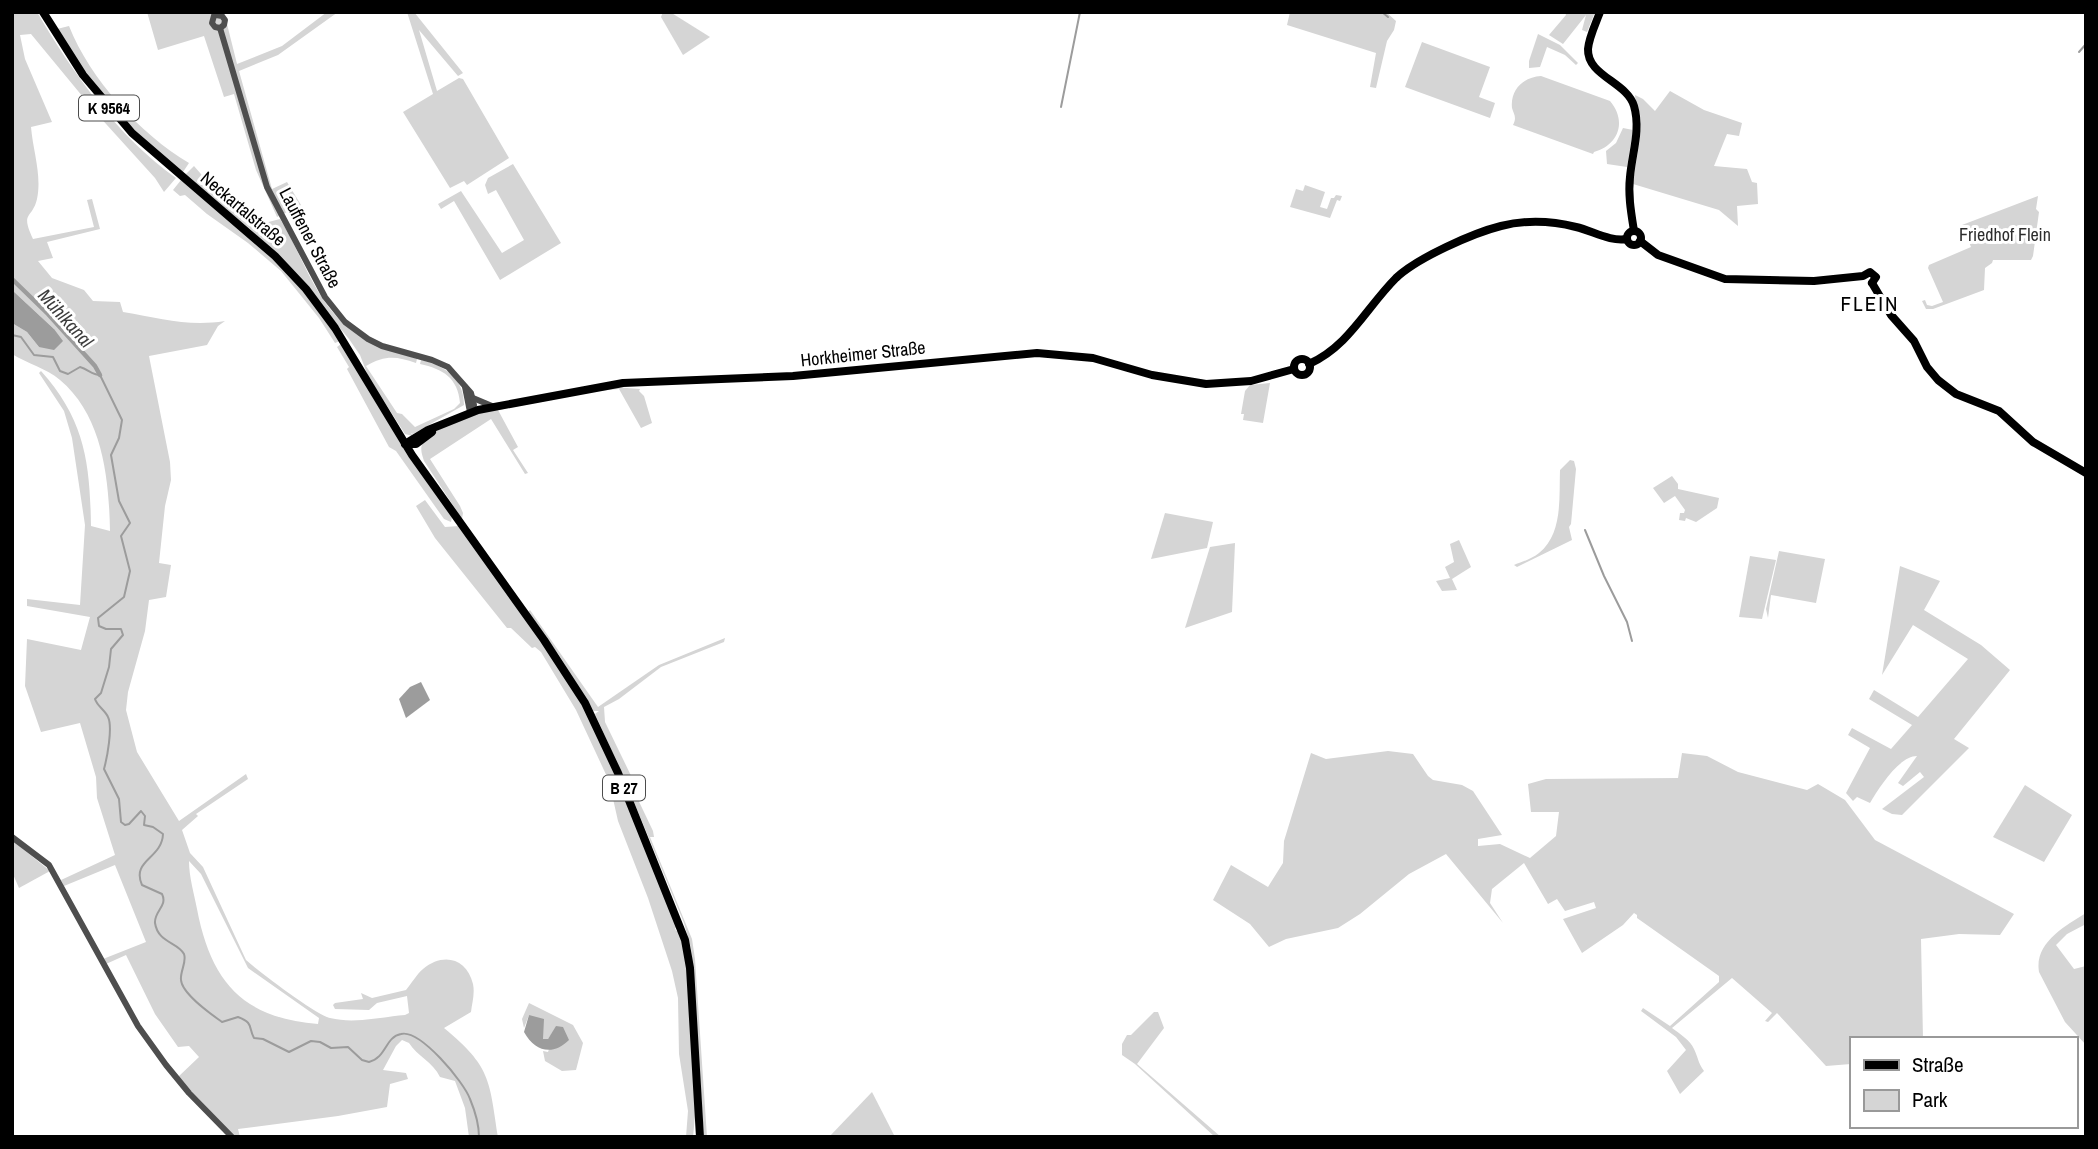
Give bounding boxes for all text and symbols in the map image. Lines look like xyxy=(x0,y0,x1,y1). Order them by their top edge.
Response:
road number: K 9564 xyxy=(79,96,139,120)
street label: Neckartalstraße xyxy=(195,166,291,252)
street label: Lauffener Straße xyxy=(273,183,347,292)
park label: Friedhof Flein xyxy=(1959,222,2051,247)
water label: Mühlkanal xyxy=(33,283,100,353)
district label: FLEIN xyxy=(1841,289,1899,318)
street label: Horkheimer Straße xyxy=(799,335,927,372)
road number: B 27 xyxy=(603,776,645,800)
legend xyxy=(1850,1037,2077,1128)
text: Straße xyxy=(1912,1050,1964,1079)
text: Park xyxy=(1912,1085,1948,1114)

